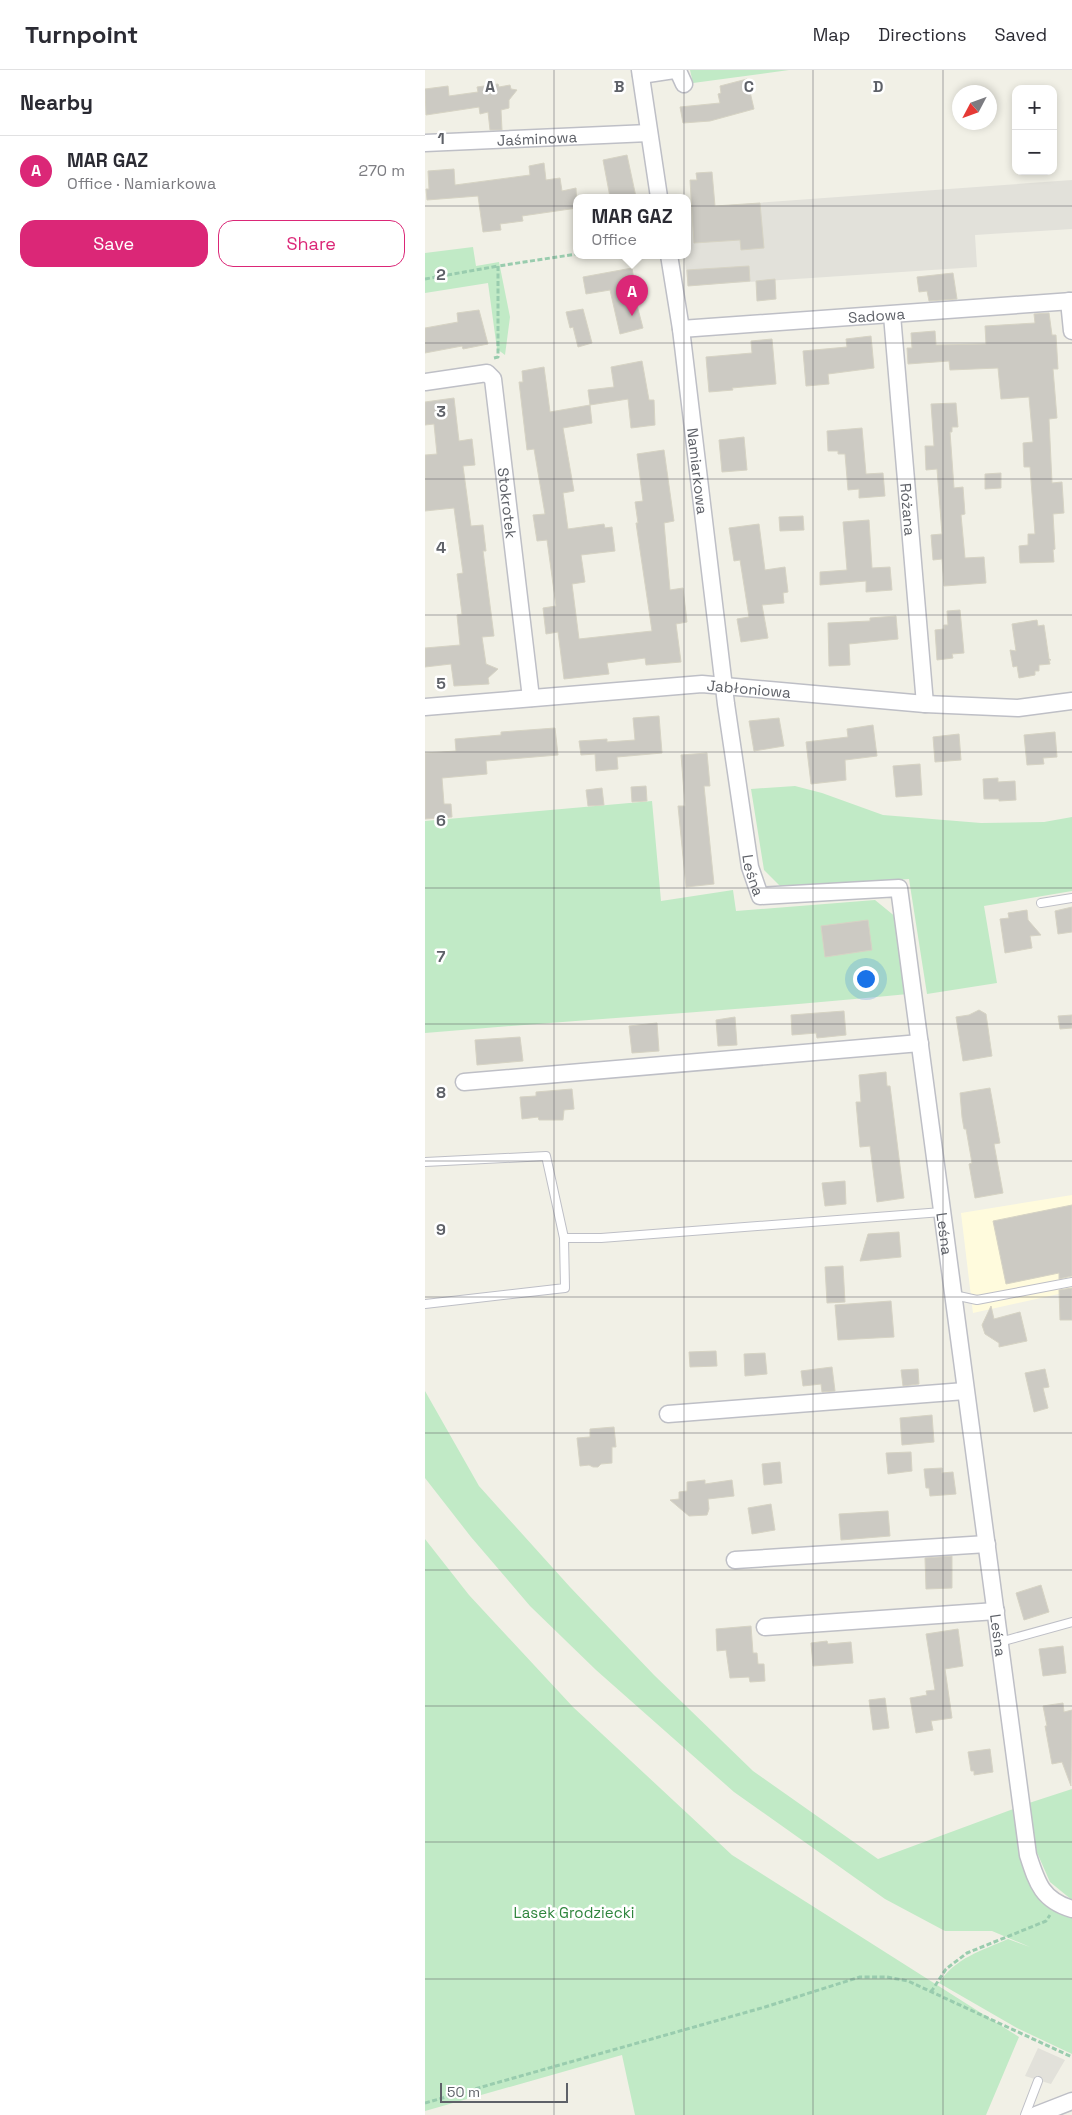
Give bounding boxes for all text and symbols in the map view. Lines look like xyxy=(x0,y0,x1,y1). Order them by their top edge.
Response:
text: Turnpoint xyxy=(25,19,138,50)
text: Map xyxy=(813,23,850,46)
text: Directions xyxy=(878,23,967,46)
text: Saved xyxy=(995,23,1047,46)
text: A xyxy=(485,76,495,97)
text: B xyxy=(614,76,624,97)
text: C xyxy=(744,76,754,97)
text: D xyxy=(873,76,883,97)
north arrow xyxy=(952,85,997,130)
map controls xyxy=(1012,85,1057,175)
button: + xyxy=(1012,85,1057,130)
text: Nearby xyxy=(20,89,93,116)
street label: Jaśminowa xyxy=(496,127,578,149)
text: 1 xyxy=(437,128,445,149)
button: − xyxy=(1012,130,1057,175)
text: MAR GAZ xyxy=(67,148,148,173)
text: A xyxy=(31,160,41,181)
text: 270 m xyxy=(358,160,405,181)
text: Office · Namiarkowa xyxy=(67,173,216,194)
popup xyxy=(573,194,691,259)
text: MAR GAZ xyxy=(591,204,673,229)
button: Save xyxy=(20,220,208,267)
button: Share xyxy=(218,220,405,267)
text: Office xyxy=(591,229,637,250)
text: 2 xyxy=(436,264,446,285)
pin: A xyxy=(616,275,648,316)
street label: Sadowa xyxy=(847,303,906,327)
text: 3 xyxy=(436,401,446,422)
street label: Namiarkowa xyxy=(683,427,713,516)
street label: Stokrotek xyxy=(494,467,521,539)
street label: Różana xyxy=(897,482,920,537)
text: 4 xyxy=(436,537,446,558)
text: 5 xyxy=(436,673,446,694)
street label: Jabłoniowa xyxy=(706,675,792,701)
text: 6 xyxy=(436,810,446,831)
street label: Leśna xyxy=(739,853,769,899)
text: 7 xyxy=(437,946,446,967)
your location xyxy=(853,966,879,992)
text: 8 xyxy=(436,1082,446,1103)
street label: Leśna xyxy=(933,1211,957,1256)
text: 9 xyxy=(436,1219,446,1240)
street label: Leśna xyxy=(986,1613,1011,1658)
park label: Lasek Grodziecki xyxy=(514,1903,634,1922)
scale bar xyxy=(440,2080,567,2103)
text: 50 m xyxy=(447,2083,480,2101)

